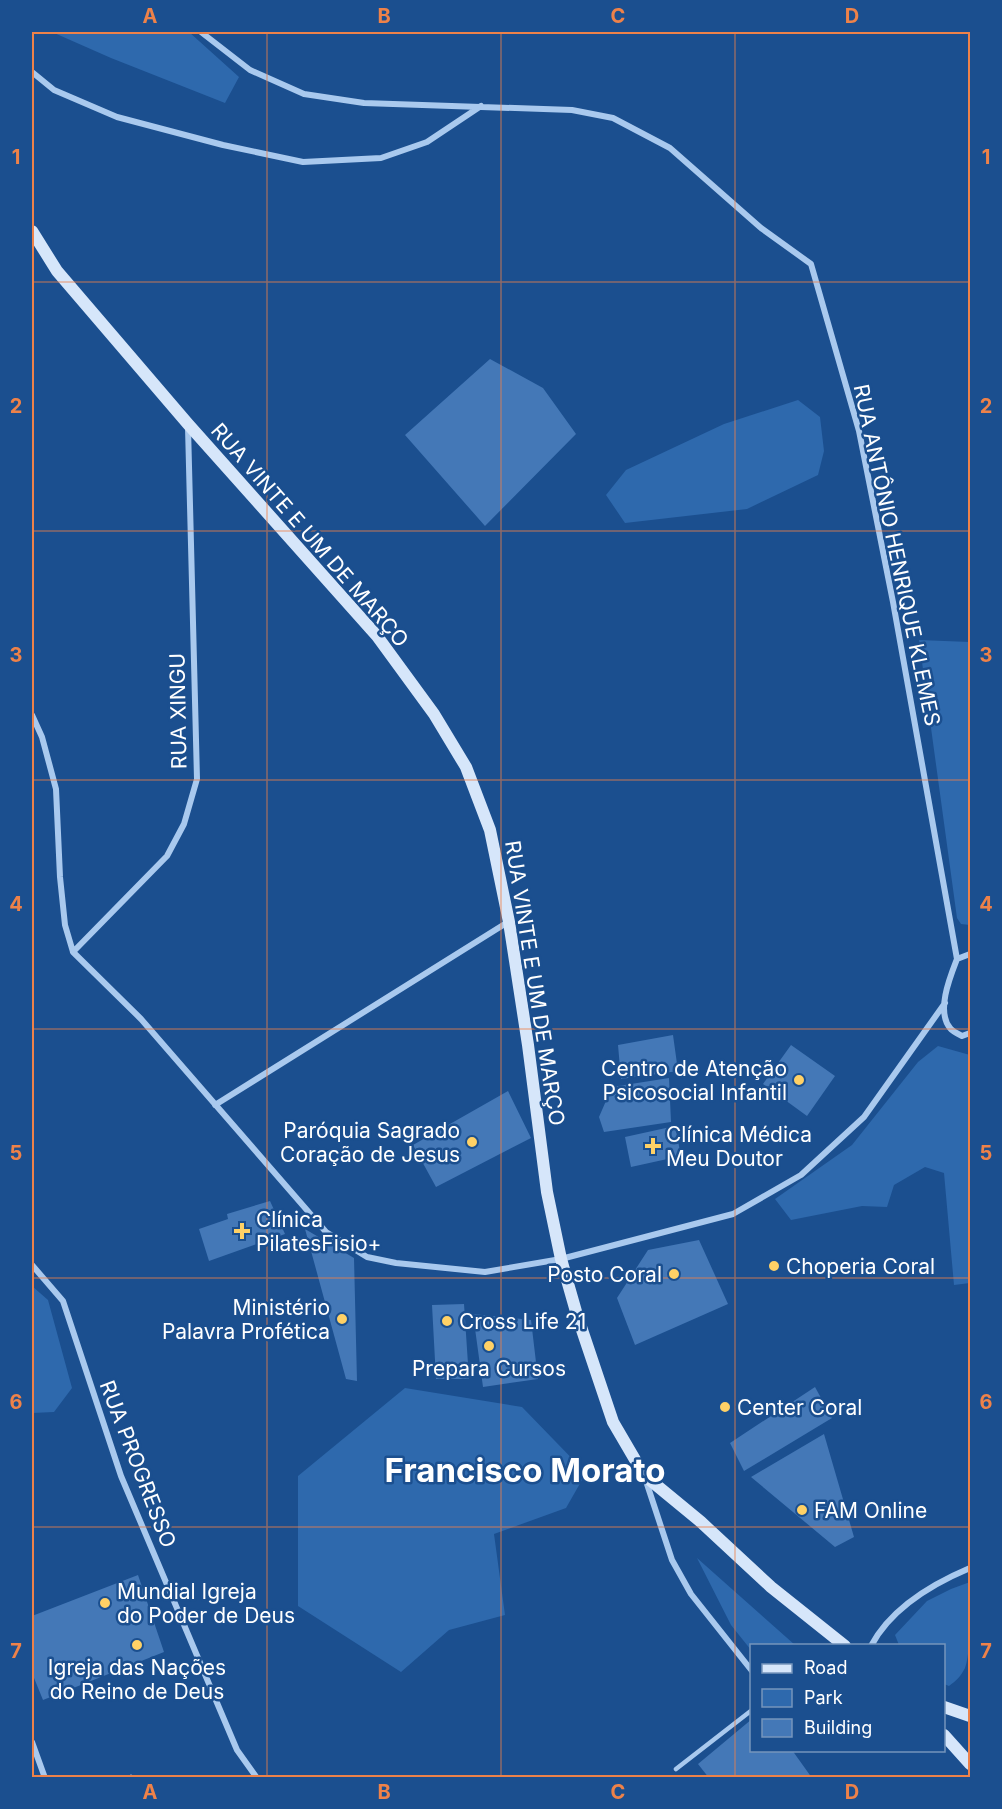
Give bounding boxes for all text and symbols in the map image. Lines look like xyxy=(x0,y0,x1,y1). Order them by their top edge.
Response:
text: A xyxy=(143,4,158,28)
text: B xyxy=(377,4,391,28)
text: C xyxy=(611,4,625,28)
text: D xyxy=(845,4,859,28)
text: 1 xyxy=(12,145,20,169)
text: 1 xyxy=(982,145,990,169)
street label: RUA ANTÔNIO HENRIQUE KLEMES xyxy=(848,382,946,728)
text: 2 xyxy=(10,394,22,418)
text: 2 xyxy=(980,394,992,418)
street label: RUA VINTE E UM DE MARÇO xyxy=(206,418,414,652)
text: 3 xyxy=(10,643,22,667)
text: 3 xyxy=(980,643,992,667)
street label: RUA XINGU xyxy=(164,653,192,769)
street label: RUA VINTE E UM DE MARÇO xyxy=(500,839,570,1127)
text: 4 xyxy=(9,892,23,916)
text: 4 xyxy=(979,892,993,916)
place label: Centro de Atenção Psicosocial Infantil xyxy=(601,1056,787,1105)
marker: Centro de Atenção Psicosocial Infantil xyxy=(792,1073,806,1087)
place label: Paróquia Sagrado Coração de Jesus xyxy=(280,1118,460,1167)
place label: Clínica Médica Meu Doutor xyxy=(666,1122,812,1171)
marker: Paróquia Sagrado Coração de Jesus xyxy=(465,1135,479,1149)
marker: Clínica Médica Meu Doutor xyxy=(644,1137,662,1155)
text: 5 xyxy=(10,1141,22,1165)
text: 5 xyxy=(980,1141,992,1165)
place label: Clínica PilatesFisio+ xyxy=(256,1207,382,1256)
marker: Clínica PilatesFisio+ xyxy=(233,1222,251,1240)
place label: Choperia Coral xyxy=(786,1254,935,1279)
marker: Choperia Coral xyxy=(767,1259,781,1273)
place label: Posto Coral xyxy=(547,1262,662,1287)
marker: Posto Coral xyxy=(667,1267,681,1281)
place label: Ministério Palavra Profética xyxy=(162,1295,330,1344)
place label: Cross Life 21 xyxy=(459,1309,586,1334)
marker: Ministério Palavra Profética xyxy=(335,1312,349,1326)
marker: Cross Life 21 xyxy=(440,1314,454,1328)
marker: Prepara Cursos xyxy=(482,1339,496,1353)
place label: Prepara Cursos xyxy=(412,1356,566,1381)
street label: RUA PROGRESSO xyxy=(95,1377,181,1551)
text: 6 xyxy=(10,1390,23,1414)
text: 6 xyxy=(980,1390,993,1414)
place label: Center Coral xyxy=(737,1395,862,1420)
marker: Center Coral xyxy=(718,1400,732,1414)
district label: Francisco Morato xyxy=(385,1450,665,1490)
place label: FAM Online xyxy=(814,1498,927,1523)
marker: FAM Online xyxy=(795,1503,809,1517)
place label: Mundial Igreja do Poder de Deus xyxy=(117,1579,295,1628)
marker: Mundial Igreja do Poder de Deus xyxy=(98,1596,112,1610)
marker: Igreja das Nações do Reino de Deus xyxy=(130,1638,144,1652)
text: 7 xyxy=(10,1639,22,1663)
text: 7 xyxy=(980,1639,992,1663)
legend xyxy=(750,1644,945,1752)
place label: Igreja das Nações do Reino de Deus xyxy=(48,1655,226,1704)
text: Road xyxy=(804,1657,847,1678)
text: Park xyxy=(804,1687,843,1708)
text: Building xyxy=(804,1717,872,1738)
text: A xyxy=(143,1780,158,1804)
text: B xyxy=(377,1780,391,1804)
text: C xyxy=(611,1780,625,1804)
text: D xyxy=(845,1780,859,1804)

